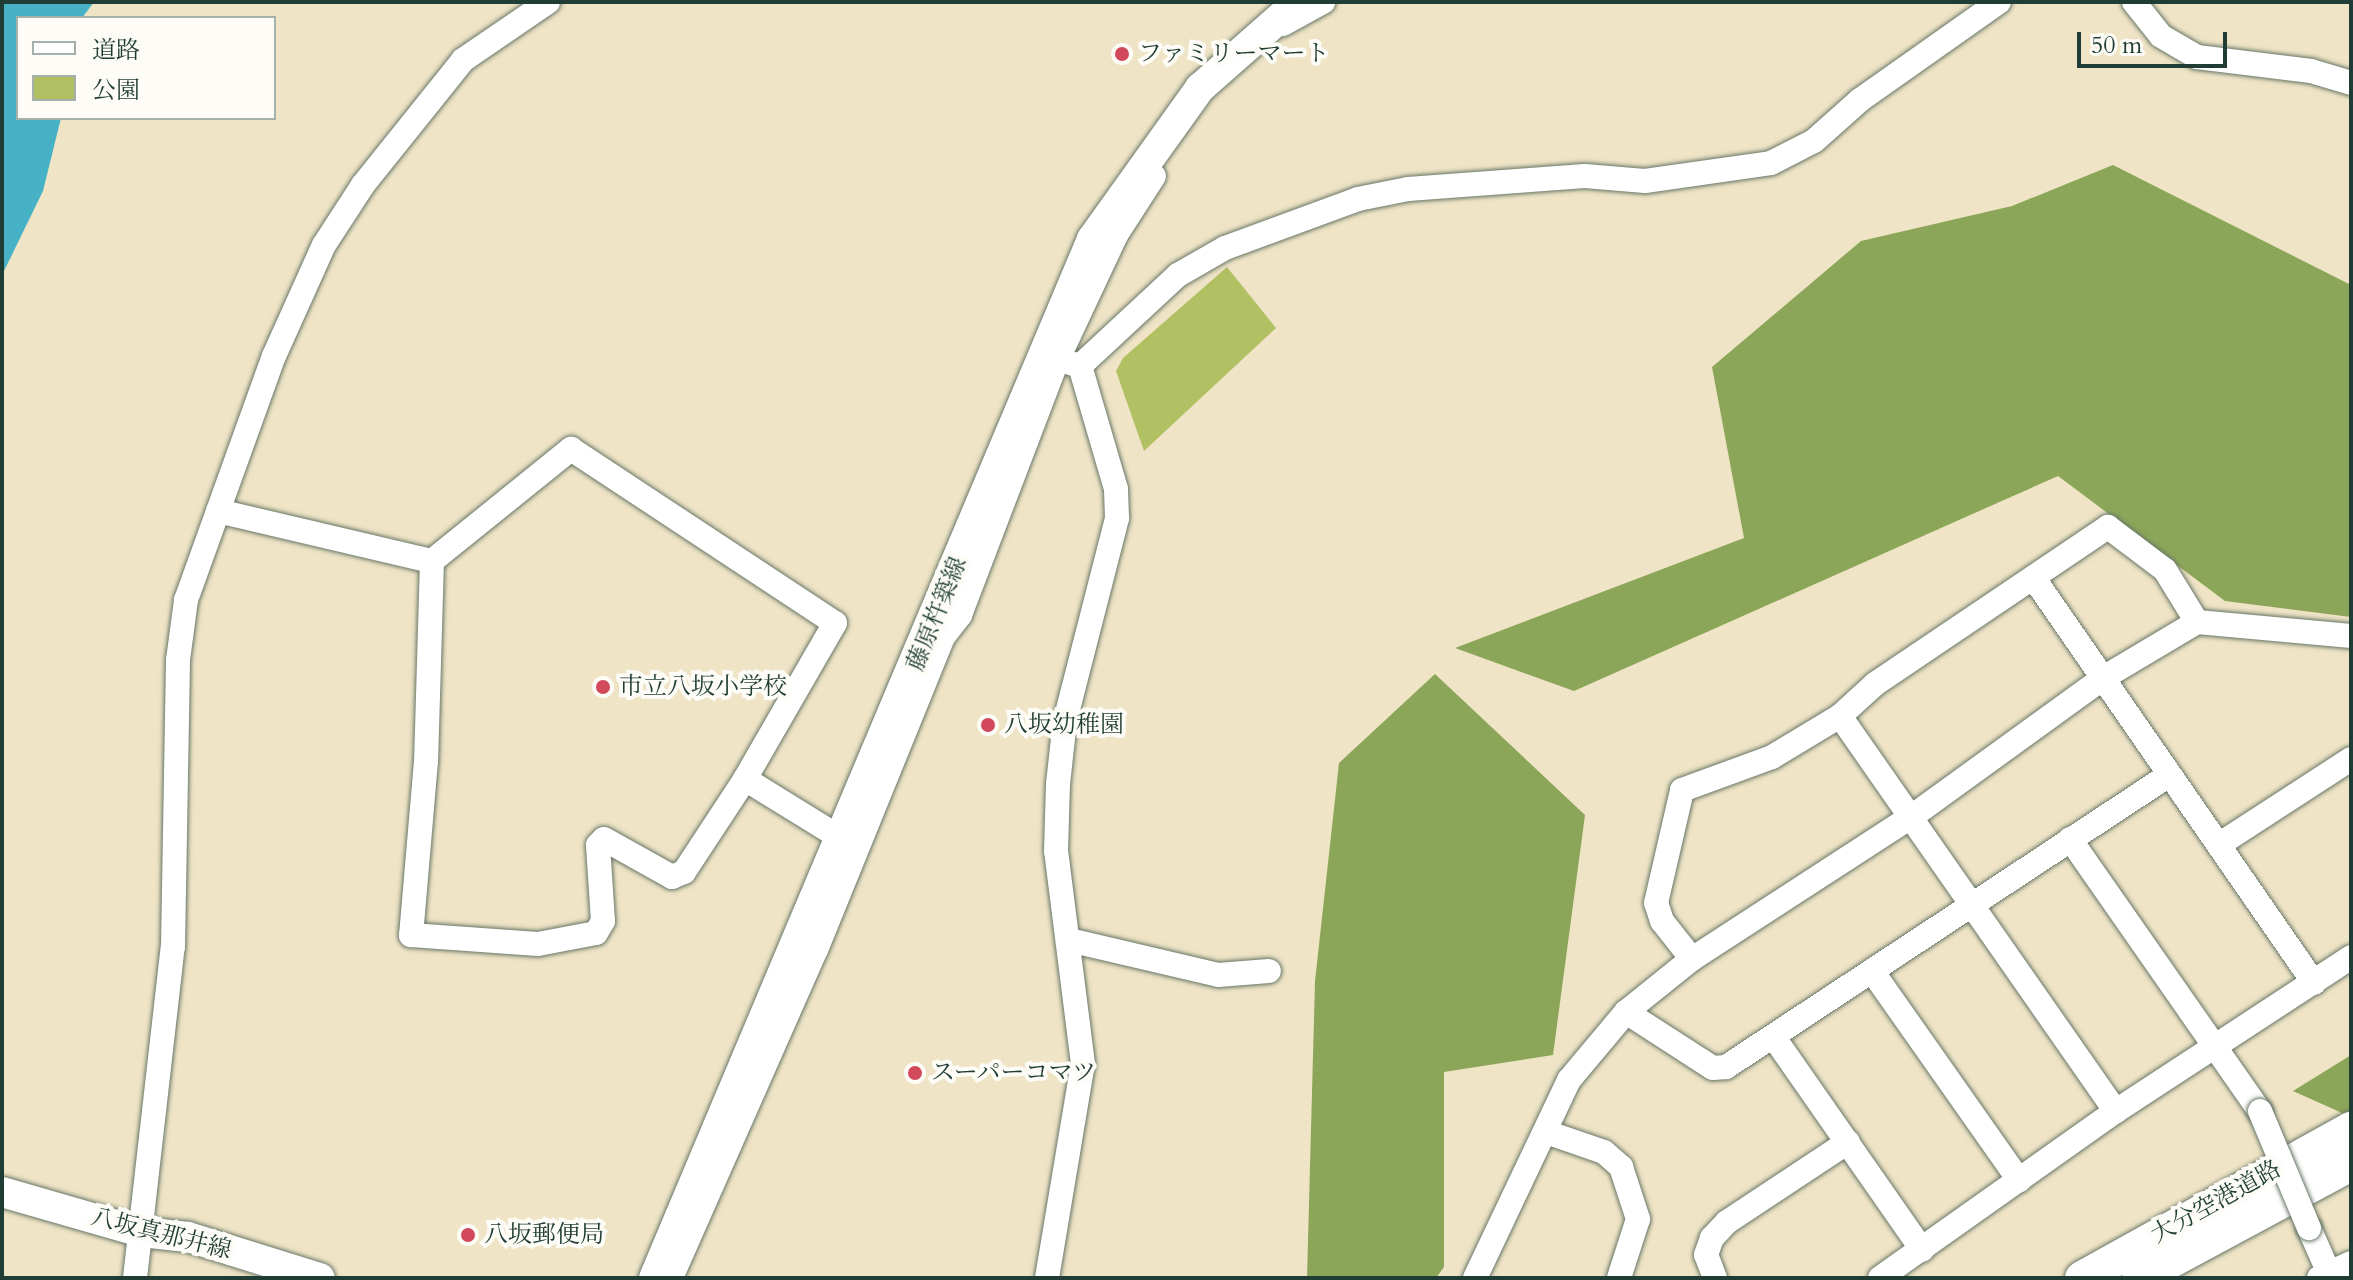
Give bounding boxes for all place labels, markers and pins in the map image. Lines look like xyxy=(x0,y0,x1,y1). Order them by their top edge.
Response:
place label: ファミリーマート xyxy=(1138,40,1330,68)
marker: ファミリーマート xyxy=(1113,45,1131,63)
place label: 市立八坂小学校 xyxy=(619,673,787,701)
marker: 市立八坂小学校 xyxy=(594,678,612,696)
place label: 八坂幼稚園 xyxy=(1004,711,1124,739)
marker: 八坂幼稚園 xyxy=(979,716,997,734)
place label: スーパーコマツ xyxy=(931,1059,1098,1087)
marker: スーパーコマツ xyxy=(906,1064,924,1082)
place label: 八坂郵便局 xyxy=(484,1221,604,1249)
marker: 八坂郵便局 xyxy=(459,1226,477,1244)

